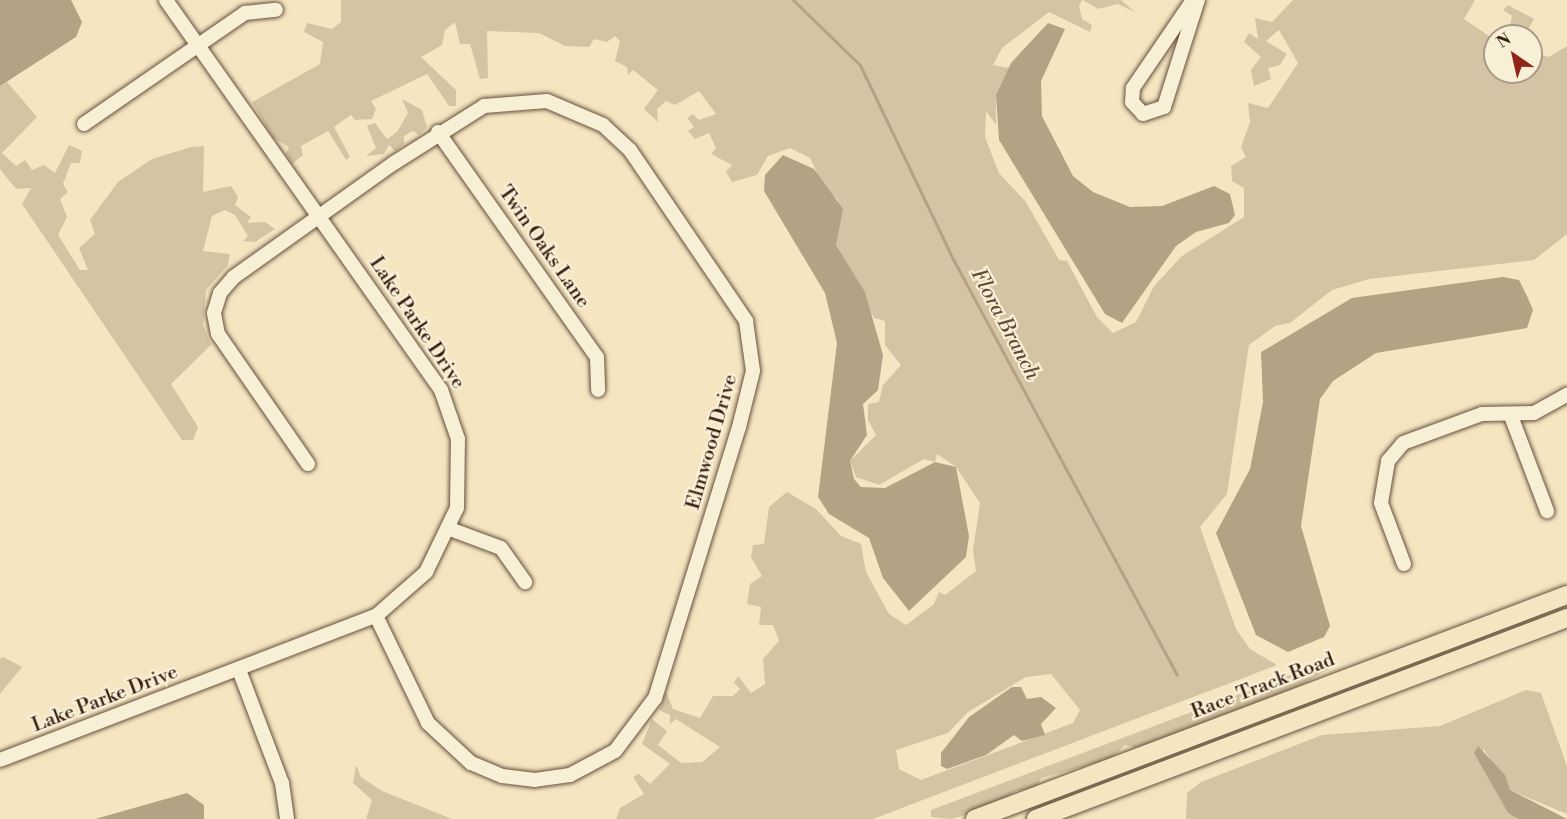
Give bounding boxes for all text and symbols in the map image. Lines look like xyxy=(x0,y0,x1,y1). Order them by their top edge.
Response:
north arrow xyxy=(1483,24,1543,84)
text: N xyxy=(1493,29,1515,53)
street label: Twin Oaks Lane xyxy=(493,181,595,313)
street label: Lake Parke Drive xyxy=(364,252,470,394)
water label: Flora Branch xyxy=(965,264,1045,384)
street label: Elmwood Drive xyxy=(681,372,743,512)
street label: Race Track Road xyxy=(1188,648,1338,724)
street label: Lake Parke Drive xyxy=(29,660,181,738)

